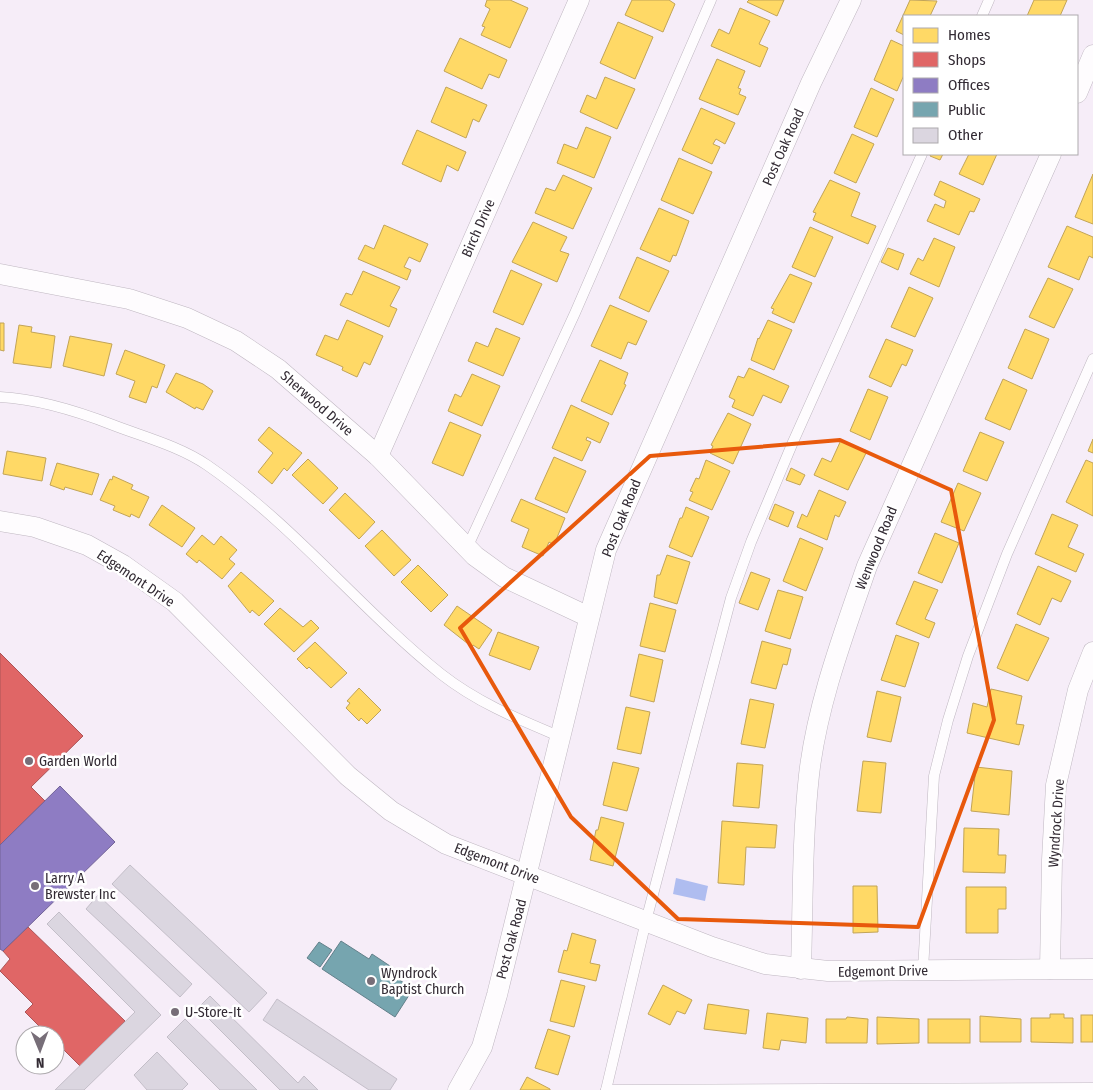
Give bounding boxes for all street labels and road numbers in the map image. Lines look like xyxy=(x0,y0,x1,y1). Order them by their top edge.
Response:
street label: Post Oak Road xyxy=(759,106,808,188)
street label: Birch Drive xyxy=(458,196,499,260)
street label: Sherwood Drive xyxy=(277,367,356,440)
street label: Post Oak Road xyxy=(598,477,645,560)
street label: Wenwood Road xyxy=(852,504,901,592)
street label: Edgemont Drive xyxy=(94,546,178,611)
street label: Wyndrock Drive xyxy=(1045,778,1068,868)
street label: Edgemont Drive xyxy=(452,839,542,888)
street label: Post Oak Road xyxy=(493,897,530,981)
street label: Edgemont Drive xyxy=(838,962,928,981)

